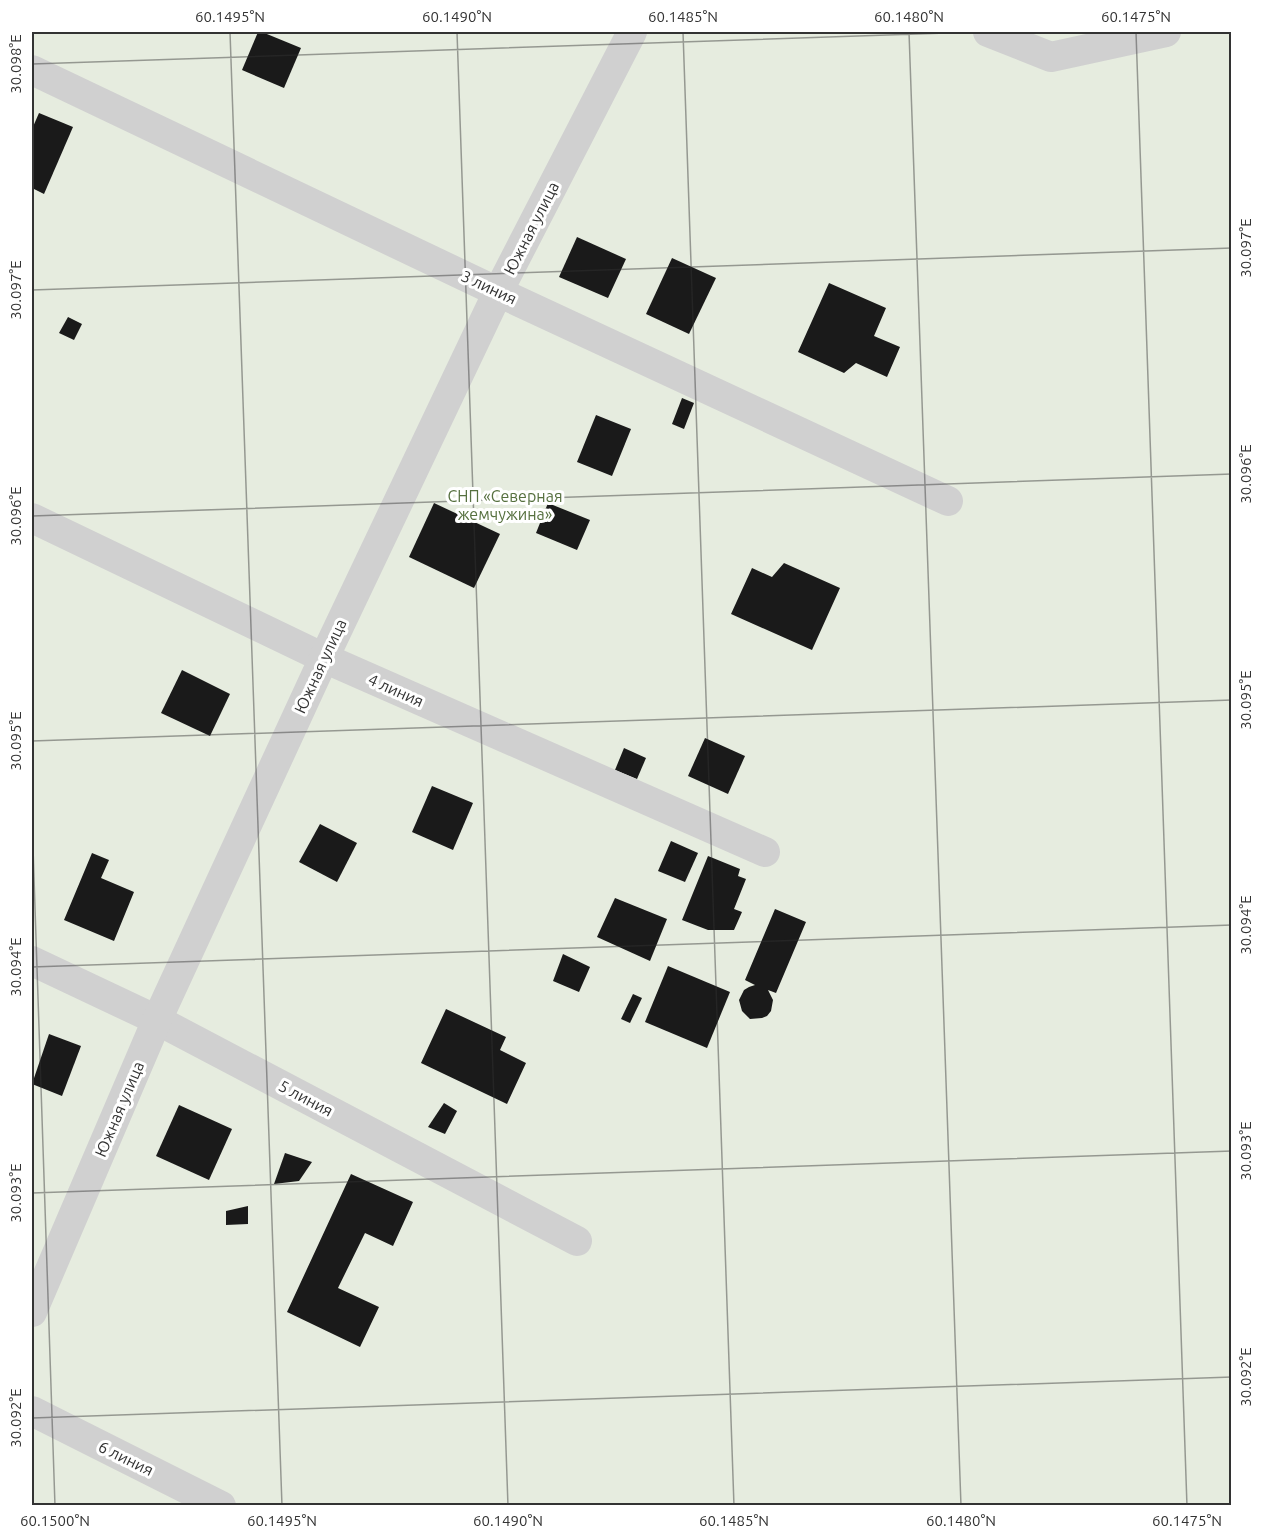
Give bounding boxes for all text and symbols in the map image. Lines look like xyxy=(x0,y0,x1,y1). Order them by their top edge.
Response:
text: 60.1495°N xyxy=(195,8,265,25)
text: 60.1490°N xyxy=(422,8,492,25)
text: 60.1485°N xyxy=(648,8,718,25)
text: 60.1480°N xyxy=(874,8,944,25)
text: 60.1475°N xyxy=(1101,8,1171,25)
text: 30.098°E xyxy=(7,34,24,94)
street label: Южная улица xyxy=(500,179,562,277)
text: 30.097°E xyxy=(1237,218,1254,278)
text: 30.097°E xyxy=(7,260,24,320)
street label: 3 линия xyxy=(458,266,520,308)
text: 30.096°E xyxy=(1237,444,1254,504)
text: 30.096°E xyxy=(7,486,24,546)
park label: СНП «Северная жемчужина» xyxy=(447,487,563,523)
street label: Южная улица xyxy=(290,616,350,716)
street label: 4 линия xyxy=(365,670,427,710)
text: 30.095°E xyxy=(1237,670,1254,730)
text: 30.095°E xyxy=(7,711,24,771)
text: 30.094°E xyxy=(1237,895,1254,955)
text: 30.094°E xyxy=(7,937,24,997)
street label: Южная улица xyxy=(91,1059,147,1159)
street label: 5 линия xyxy=(276,1076,336,1120)
text: 30.093°E xyxy=(1237,1121,1254,1181)
text: 30.093°E xyxy=(7,1163,24,1223)
text: 30.092°E xyxy=(1237,1347,1254,1407)
text: 30.092°E xyxy=(7,1388,24,1448)
street label: 6 линия xyxy=(96,1437,156,1479)
text: 60.1500°N xyxy=(20,1512,90,1529)
text: 60.1495°N xyxy=(247,1512,317,1529)
text: 60.1490°N xyxy=(473,1512,543,1529)
text: 60.1485°N xyxy=(699,1512,769,1529)
text: 60.1480°N xyxy=(926,1512,996,1529)
text: 60.1475°N xyxy=(1152,1512,1222,1529)

